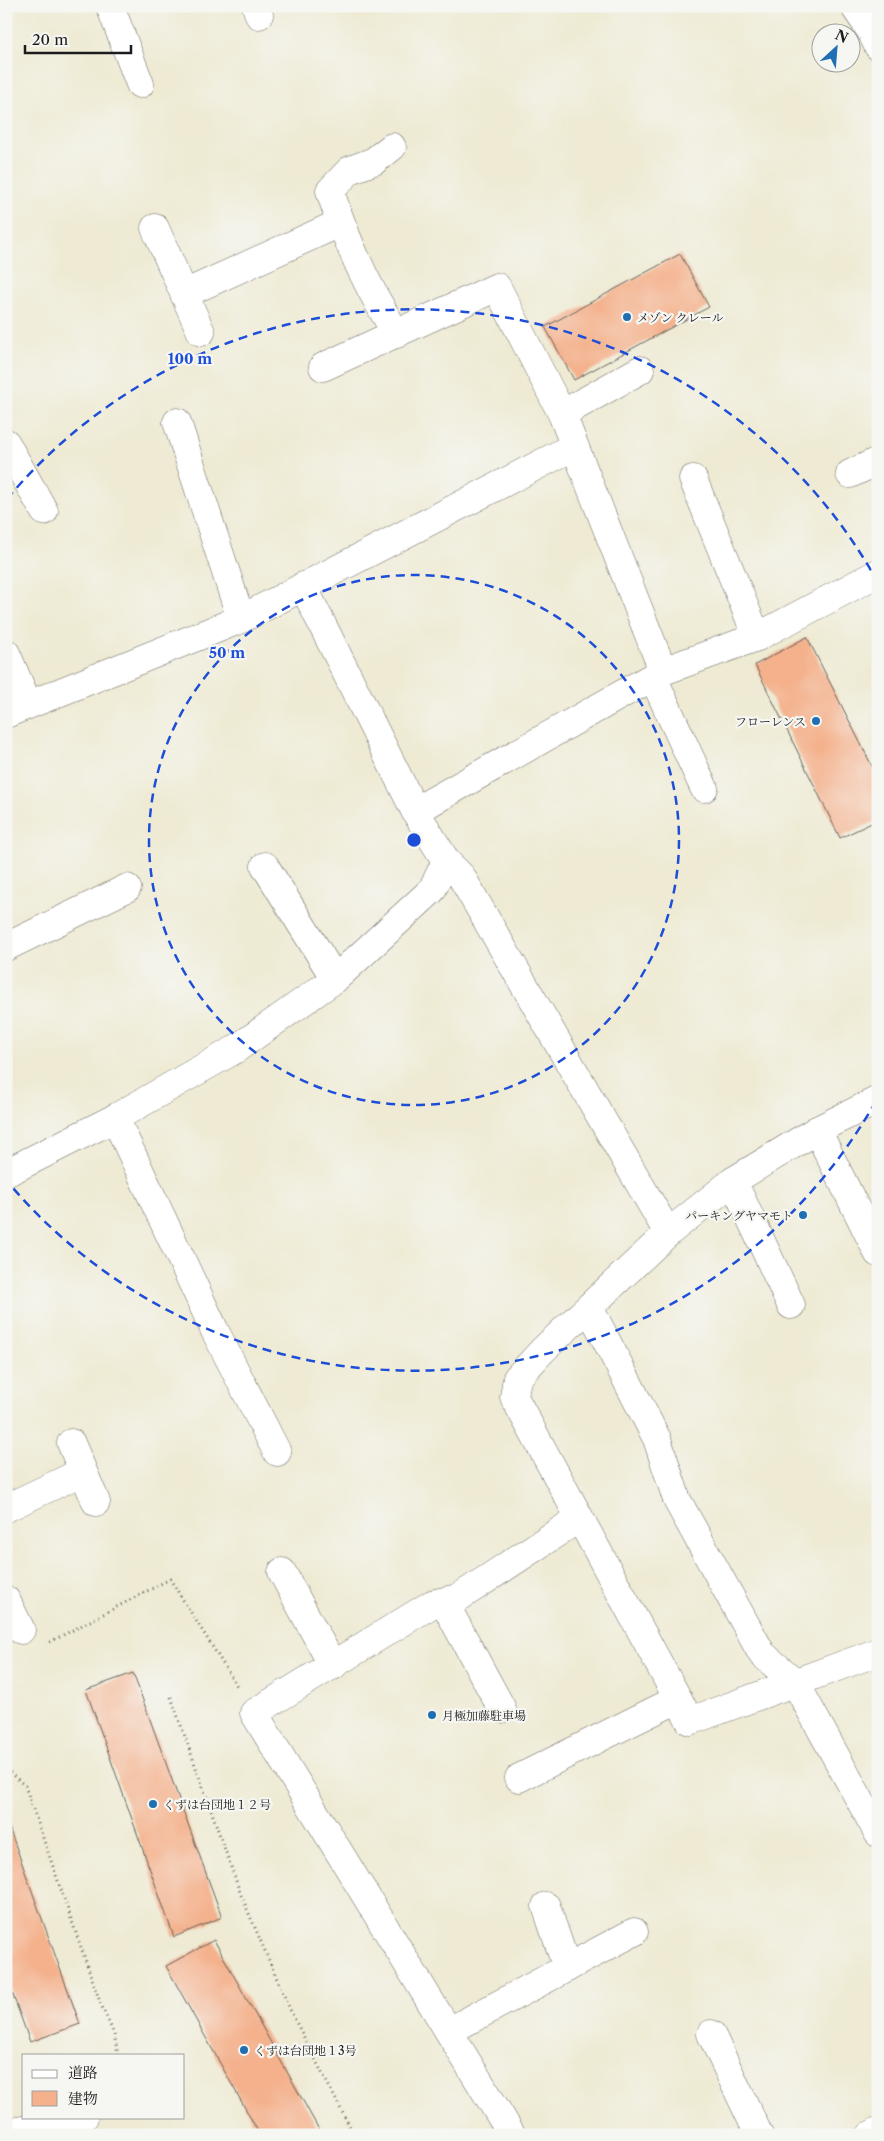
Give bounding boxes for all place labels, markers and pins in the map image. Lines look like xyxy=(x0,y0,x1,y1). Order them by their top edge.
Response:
place label: メゾン クレール xyxy=(637,310,724,325)
marker: メゾン クレール xyxy=(621,311,633,323)
place label: フローレンス xyxy=(735,714,806,729)
marker: フローレンス xyxy=(810,715,822,727)
centre of rings xyxy=(405,831,423,849)
place label: パーキングヤマモト xyxy=(685,1208,793,1223)
marker: パーキングヤマモト xyxy=(797,1209,809,1221)
place label: 月極加藤駐車場 xyxy=(442,1708,526,1723)
marker: 月極加藤駐車場 xyxy=(426,1709,438,1721)
place label: くずは台団地１２号 xyxy=(163,1797,271,1812)
marker: くずは台団地１２号 xyxy=(147,1798,159,1810)
place label: くずは台団地１3号 xyxy=(254,2043,357,2058)
marker: くずは台団地１3号 xyxy=(238,2044,250,2056)

